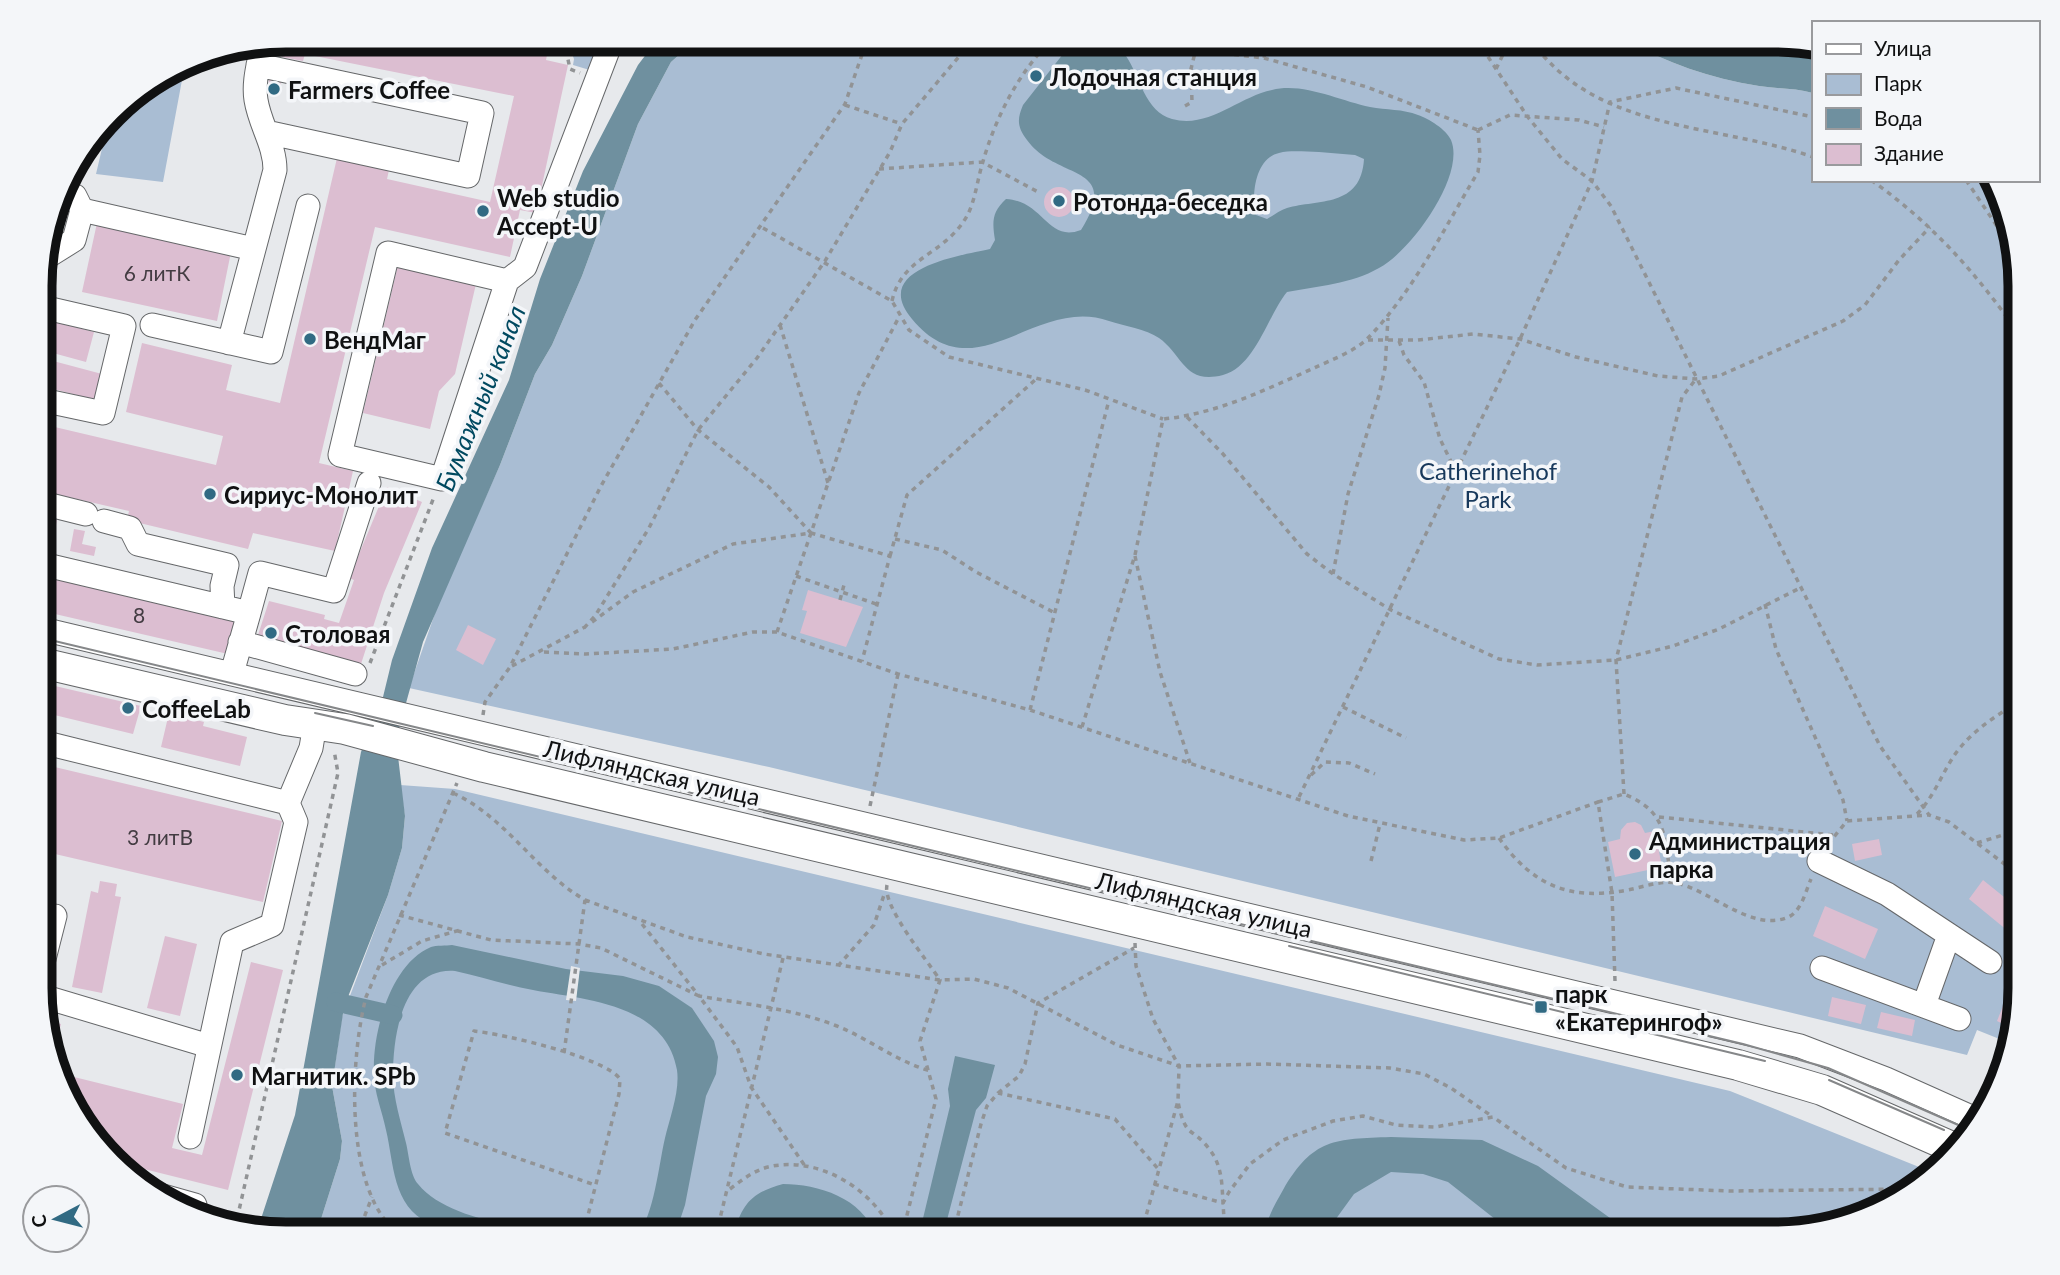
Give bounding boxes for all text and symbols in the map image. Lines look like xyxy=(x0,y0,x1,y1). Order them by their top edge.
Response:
legend xyxy=(1812,21,2039,182)
text: Улица xyxy=(1874,35,1932,60)
place label: Лодочная станция xyxy=(1049,62,1257,91)
marker: Лодочная станция xyxy=(1028,68,1044,84)
text: Парк xyxy=(1874,70,1922,95)
place label: Farmers Coffee xyxy=(288,75,450,104)
marker: Farmers Coffee xyxy=(266,81,282,97)
text: Вода xyxy=(1874,105,1922,130)
text: Здание xyxy=(1874,140,1944,165)
place label: Web studio Accept-U xyxy=(496,183,620,240)
place label: Ротонда-беседка xyxy=(1073,187,1268,216)
marker: Ротонда-беседка xyxy=(1051,193,1067,209)
marker: Web studio Accept-U xyxy=(475,203,491,219)
house number: 6 литК xyxy=(124,260,190,285)
water label: Бумажный канал xyxy=(428,300,532,496)
place label: ВендМаг xyxy=(324,325,426,354)
marker: ВендМаг xyxy=(302,331,318,347)
park label: Catherinehof Park xyxy=(1419,456,1558,513)
place label: Сириус-Монолит xyxy=(224,480,419,509)
marker: Сириус-Монолит xyxy=(202,486,218,502)
house number: 8 xyxy=(133,602,145,627)
place label: Столовая xyxy=(285,619,390,648)
marker: Столовая xyxy=(263,625,279,641)
place label: CoffeeLab xyxy=(142,694,251,723)
marker: CoffeeLab xyxy=(120,700,136,716)
street label: Лифляндская улица xyxy=(540,733,763,811)
house number: 3 литВ xyxy=(127,824,193,849)
place label: Администрация парка xyxy=(1648,826,1831,883)
marker: Администрация парка xyxy=(1627,846,1643,862)
street label: Лифляндская улица xyxy=(1092,865,1315,943)
place label: парк «Екатерингоф» xyxy=(1555,979,1723,1036)
marker: парк «Екатерингоф» xyxy=(1533,999,1549,1015)
place label: Магнитик. SPb xyxy=(251,1061,416,1090)
marker: Магнитик. SPb xyxy=(229,1067,245,1083)
north arrow xyxy=(21,1184,91,1254)
text: С xyxy=(26,1213,51,1229)

